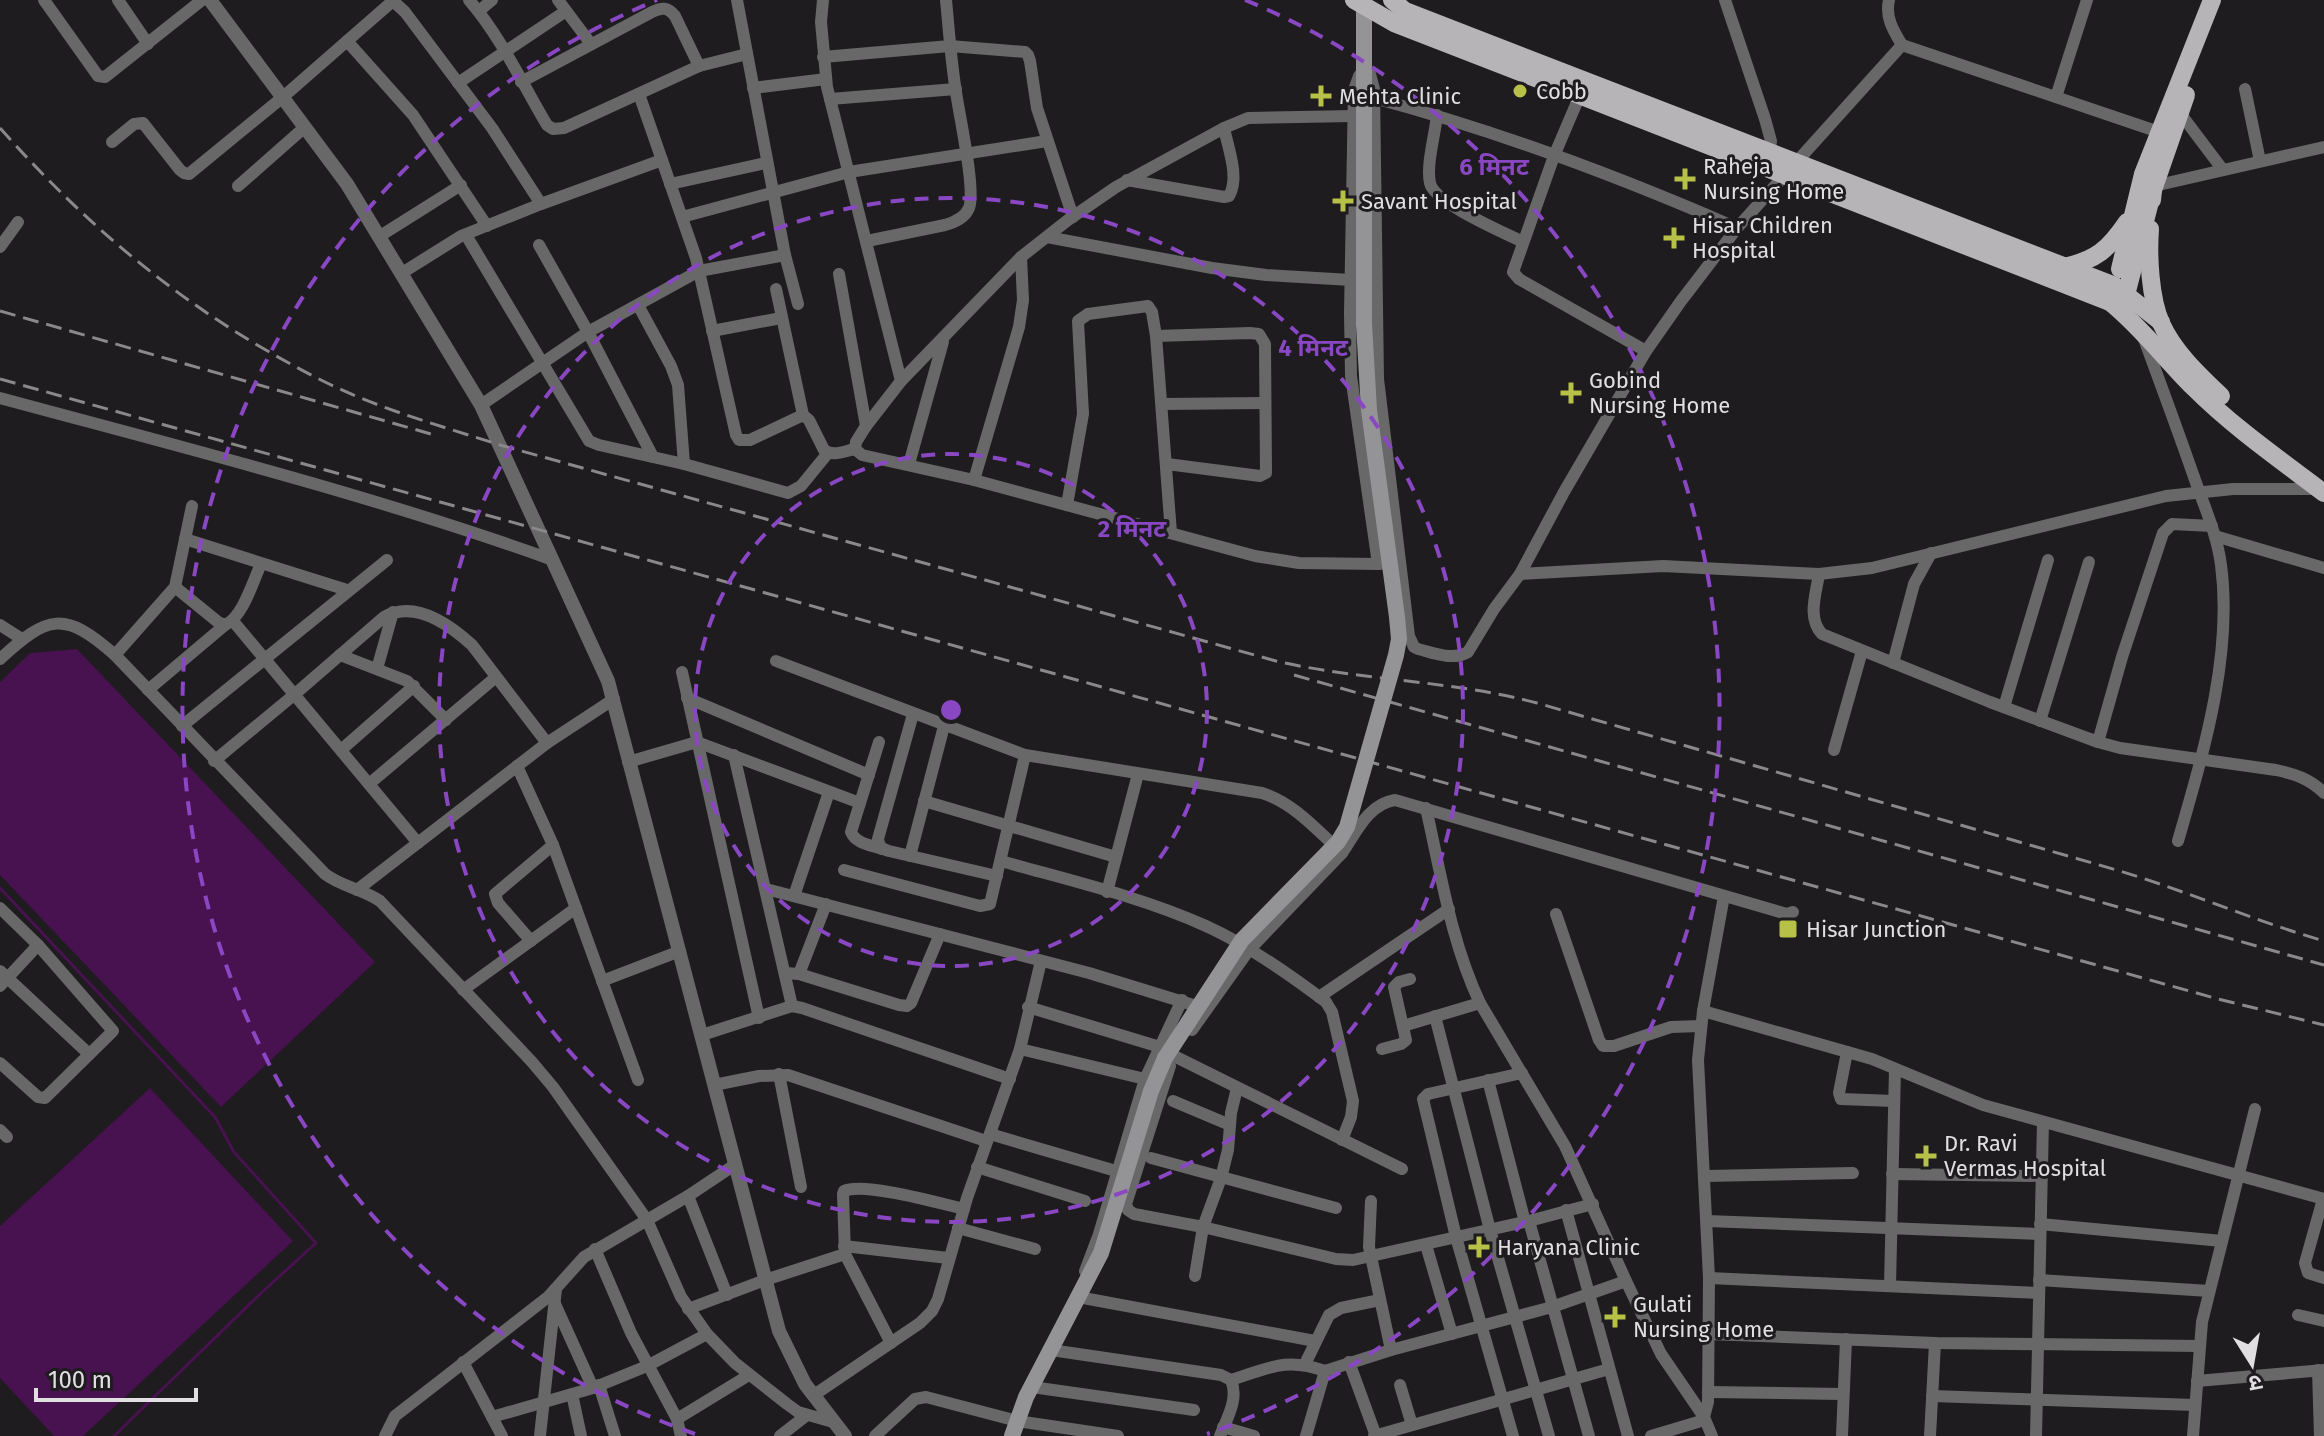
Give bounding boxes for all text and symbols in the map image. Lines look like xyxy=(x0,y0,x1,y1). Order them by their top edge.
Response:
place label: Cobb xyxy=(1536,78,1587,105)
marker: Cobb xyxy=(1511,82,1529,100)
place label: Mehta Clinic xyxy=(1339,83,1461,110)
marker: Mehta Clinic xyxy=(1310,85,1332,107)
text: 6 मिनट xyxy=(1459,153,1530,181)
place label: Raheja Nursing Home xyxy=(1703,153,1844,205)
marker: Raheja Nursing Home xyxy=(1674,168,1696,190)
place label: Savant Hospital xyxy=(1361,188,1517,215)
marker: Savant Hospital xyxy=(1332,190,1354,212)
place label: Hisar Children Hospital xyxy=(1692,212,1833,264)
marker: Hisar Children Hospital xyxy=(1663,227,1685,249)
text: 4 मिनट xyxy=(1278,334,1349,362)
place label: Gobind Nursing Home xyxy=(1589,367,1730,419)
marker: Gobind Nursing Home xyxy=(1560,382,1582,404)
text: 2 मिनट xyxy=(1098,515,1167,543)
centre of rings xyxy=(937,696,965,724)
place label: Hisar Junction xyxy=(1806,916,1946,943)
marker: Hisar Junction xyxy=(1777,918,1799,940)
place label: Dr. Ravi Vermas Hospital xyxy=(1944,1130,2106,1182)
marker: Dr. Ravi Vermas Hospital xyxy=(1915,1145,1937,1167)
place label: Haryana Clinic xyxy=(1497,1234,1640,1261)
marker: Haryana Clinic xyxy=(1468,1236,1490,1258)
place label: Gulati Nursing Home xyxy=(1633,1291,1774,1343)
marker: Gulati Nursing Home xyxy=(1604,1306,1626,1328)
north arrow xyxy=(2212,1324,2292,1404)
scale bar xyxy=(36,1352,196,1402)
text: 100 m xyxy=(48,1366,112,1394)
text: उ xyxy=(2246,1369,2265,1398)

